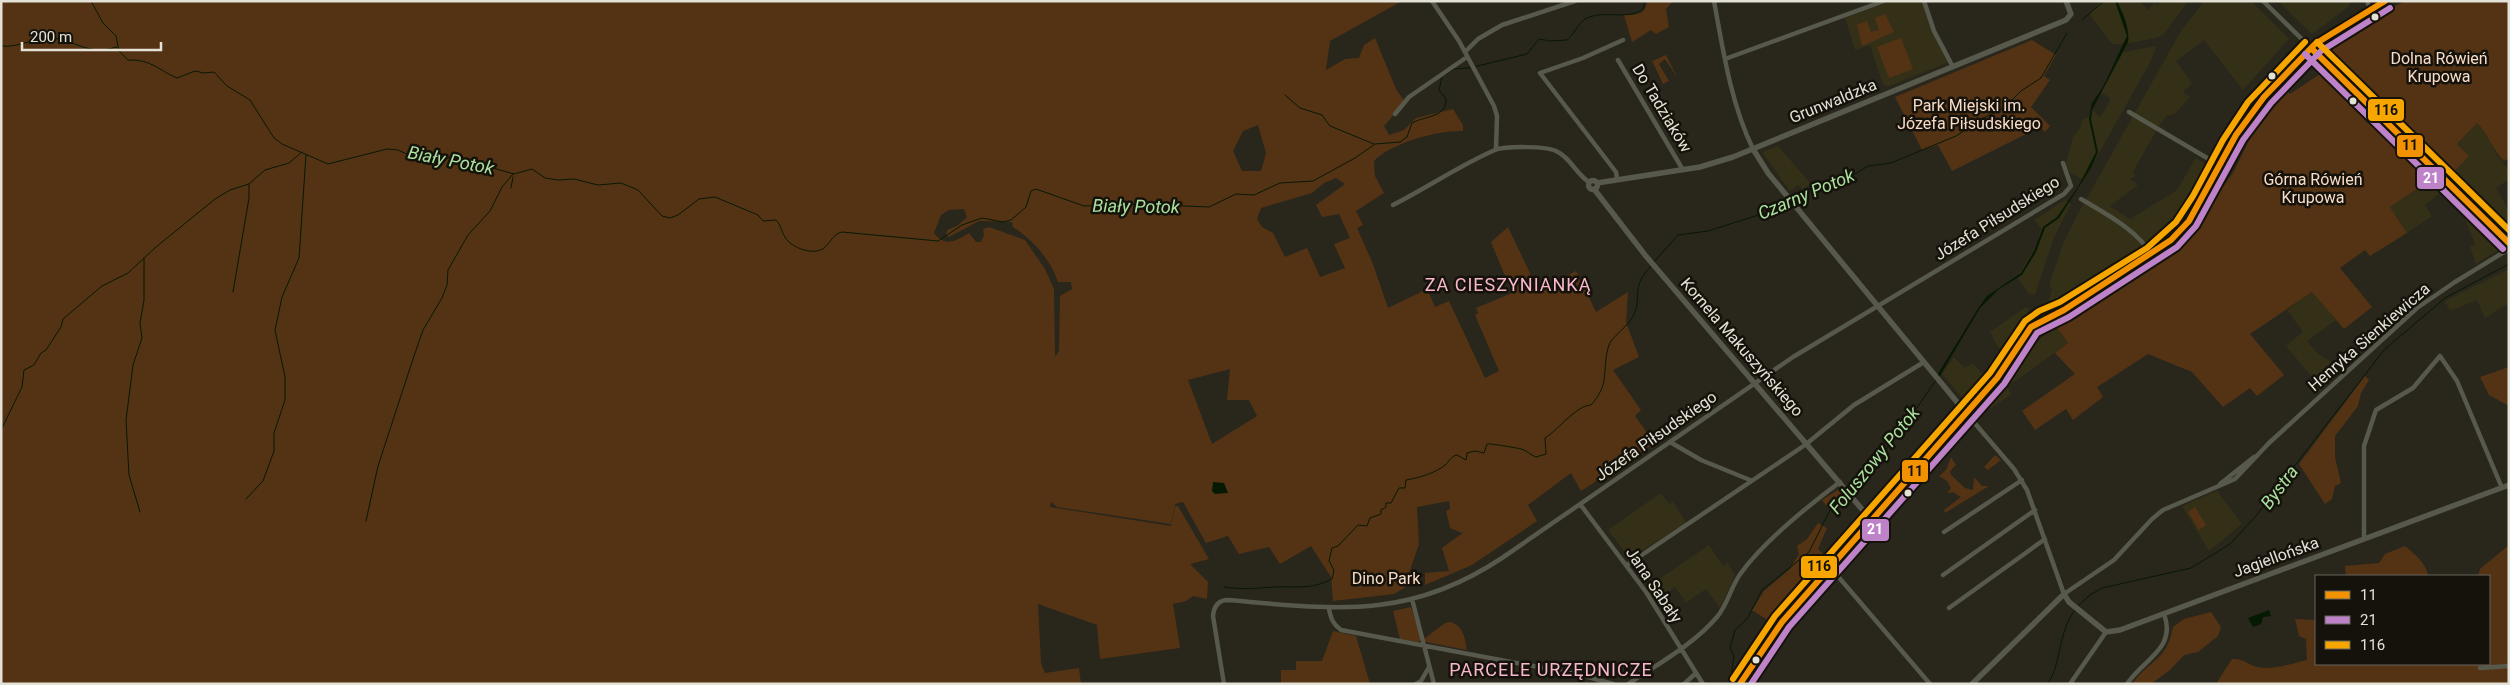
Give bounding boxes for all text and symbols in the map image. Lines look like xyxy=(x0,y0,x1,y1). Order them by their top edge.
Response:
unlabelled marker xyxy=(2370,12,2380,22)
scale bar xyxy=(22,20,161,52)
text: 200 m xyxy=(30,28,72,46)
park label: Dolna Rówień Krupowa xyxy=(2390,49,2488,86)
street label: Do Tadziaków xyxy=(1628,60,1696,156)
unlabelled marker xyxy=(2267,71,2277,81)
street label: Grunwaldzka xyxy=(1787,75,1879,127)
park label: Park Miejski im. Józefa Piłsudskiego xyxy=(1897,96,2041,133)
unlabelled marker xyxy=(2348,96,2358,106)
line badge: 116 xyxy=(2367,98,2405,122)
text: 116 xyxy=(2374,102,2398,118)
line badge: 11 xyxy=(2396,134,2424,158)
text: 11 xyxy=(2402,137,2418,153)
water label: Biały Potok xyxy=(406,141,497,179)
water label: Czarny Potok xyxy=(1754,164,1859,224)
line badge: 21 xyxy=(2416,166,2445,190)
park label: Górna Rówień Krupowa xyxy=(2263,170,2363,207)
text: 21 xyxy=(2423,170,2439,186)
street label: Józefa Piłsudskiego xyxy=(1931,172,2063,264)
water label: Biały Potok xyxy=(1092,195,1181,217)
district label: ZA CIESZYNIANKĄ xyxy=(1425,274,1591,295)
street label: Kornela Makuszyńskiego xyxy=(1677,274,1807,420)
street label: Henryka Sienkiewicza xyxy=(2304,279,2434,395)
street label: Józefa Piłsudskiego xyxy=(1592,387,1720,485)
water label: Foluszowy Potok xyxy=(1824,401,1924,518)
line badge: 11 xyxy=(1901,459,1929,483)
water label: Bystra xyxy=(2256,461,2302,513)
text: 11 xyxy=(1907,463,1923,479)
unlabelled marker xyxy=(1903,488,1913,498)
line badge: 21 xyxy=(1861,518,1890,542)
text: 21 xyxy=(1867,521,1883,537)
street label: Jagiellońska xyxy=(2231,533,2321,581)
street label: Jana Sabały xyxy=(1622,544,1686,627)
line badge: 116 xyxy=(1800,555,1838,579)
text: 116 xyxy=(1807,558,1831,574)
park label: Dino Park xyxy=(1352,569,1421,588)
legend xyxy=(2315,575,2490,665)
text: 11 xyxy=(2360,586,2377,604)
text: 21 xyxy=(2360,611,2377,629)
text: 116 xyxy=(2360,636,2385,654)
unlabelled marker xyxy=(1751,655,1761,665)
district label: PARCELE URZĘDNICZE xyxy=(1449,659,1653,680)

